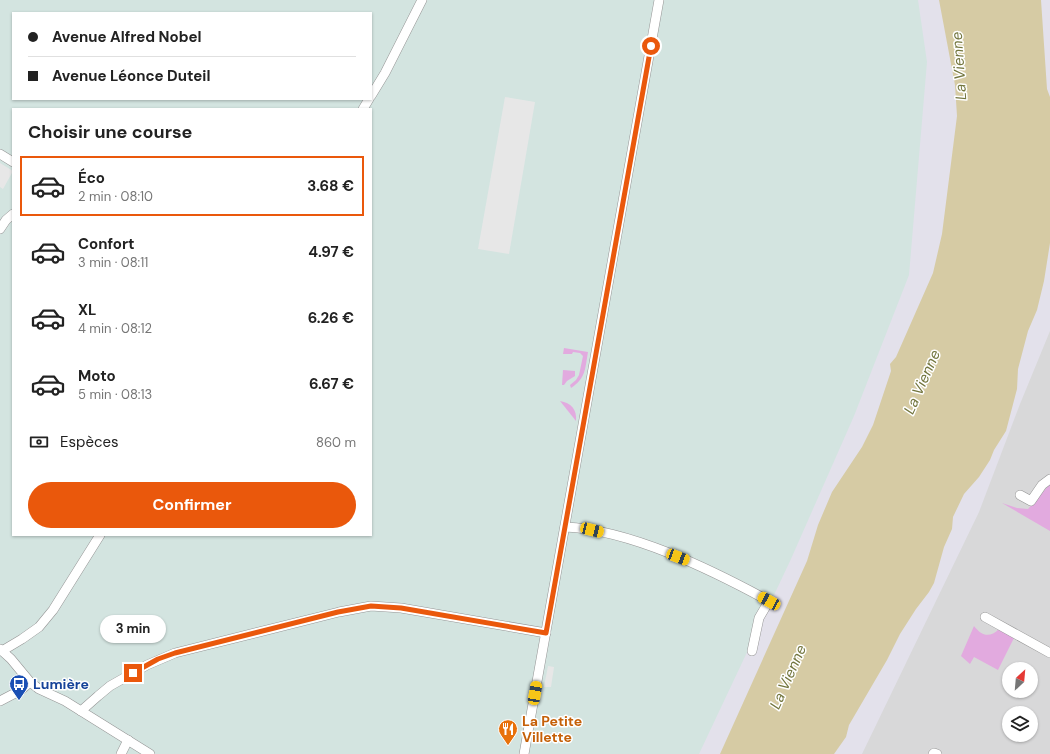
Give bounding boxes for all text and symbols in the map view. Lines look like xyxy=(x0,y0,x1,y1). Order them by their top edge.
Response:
text: Avenue Alfred Nobel xyxy=(52,27,202,47)
water label: La Vienne xyxy=(947,31,971,101)
route start xyxy=(642,37,660,55)
text: Avenue Léonce Duteil xyxy=(52,66,210,86)
text: Choisir une course xyxy=(28,120,192,144)
icon: car xyxy=(30,168,66,204)
text: Éco xyxy=(78,168,105,188)
text: 3.68 € xyxy=(307,176,354,196)
text: 2 min · 08:10 xyxy=(78,188,153,205)
icon: car xyxy=(30,234,66,270)
text: Confort xyxy=(78,234,135,254)
text: 4.97 € xyxy=(308,242,354,262)
text: 3 min · 08:11 xyxy=(78,254,148,271)
icon: car xyxy=(30,300,66,336)
text: XL xyxy=(78,300,96,320)
text: 6.26 € xyxy=(308,308,354,328)
text: 4 min · 08:12 xyxy=(78,320,152,337)
water label: La Vienne xyxy=(899,346,945,417)
icon: car xyxy=(30,366,66,402)
text: Moto xyxy=(78,366,116,386)
text: 6.67 € xyxy=(309,374,354,394)
text: 5 min · 08:13 xyxy=(78,386,152,403)
icon: cash xyxy=(28,431,50,453)
text: Espèces xyxy=(60,432,119,452)
text: 860 m xyxy=(316,434,356,451)
button: Confirmer xyxy=(28,482,356,528)
car xyxy=(579,521,605,539)
car xyxy=(665,547,691,567)
car xyxy=(756,590,782,612)
callout: 3 min xyxy=(100,615,166,643)
text: 3 min xyxy=(116,620,150,637)
water label: La Vienne xyxy=(765,641,811,712)
north arrow xyxy=(1002,662,1038,698)
map controls xyxy=(1002,662,1038,742)
route end xyxy=(124,664,142,682)
bus stop icon: Lumière xyxy=(8,673,30,701)
place label: Lumière xyxy=(33,675,89,693)
car xyxy=(527,680,543,706)
button: layers xyxy=(1002,706,1038,742)
place label: La Petite Villette xyxy=(522,712,582,746)
restaurant icon: La Petite Villette xyxy=(497,718,519,746)

